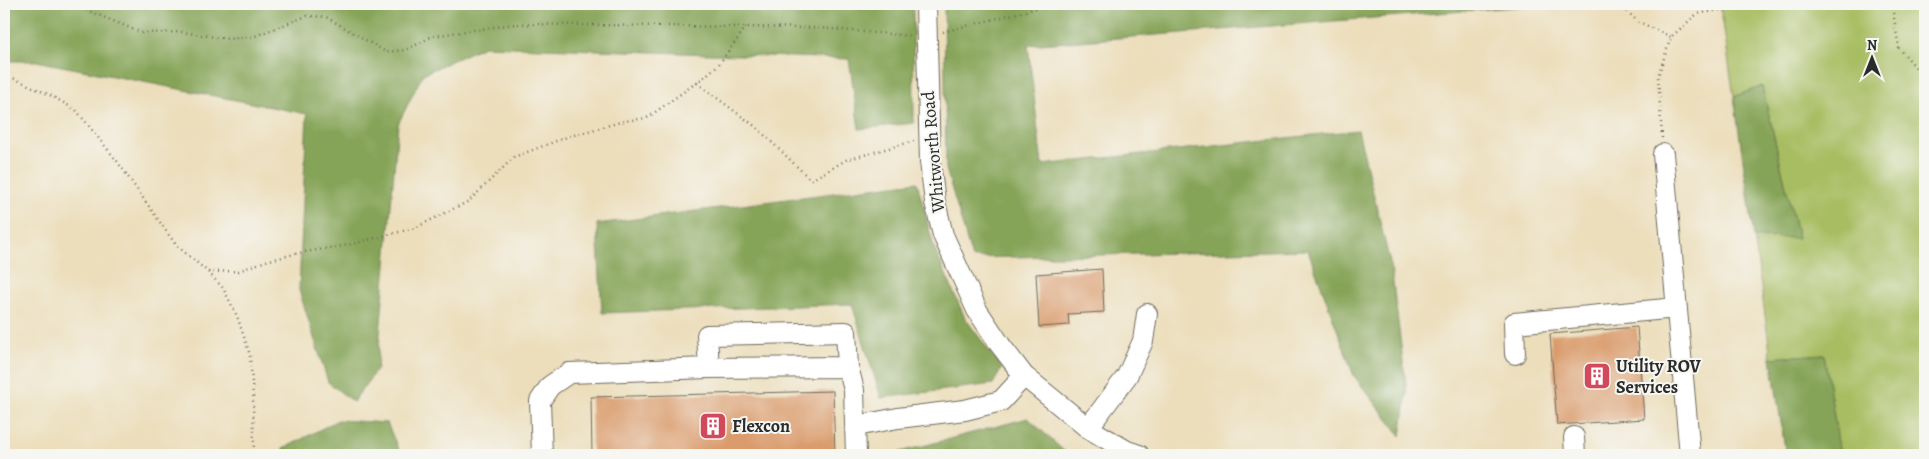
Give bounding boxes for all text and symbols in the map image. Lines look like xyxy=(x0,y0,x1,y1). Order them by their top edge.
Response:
north arrow xyxy=(1846,32,1896,82)
text: N xyxy=(1867,36,1877,55)
street label: Whitworth Road xyxy=(916,90,950,215)
place label: Utility ROV Services xyxy=(1616,354,1701,399)
building icon: Utility ROV Services xyxy=(1582,361,1612,391)
building icon: Flexcon xyxy=(698,411,728,441)
place label: Flexcon xyxy=(732,414,790,438)

